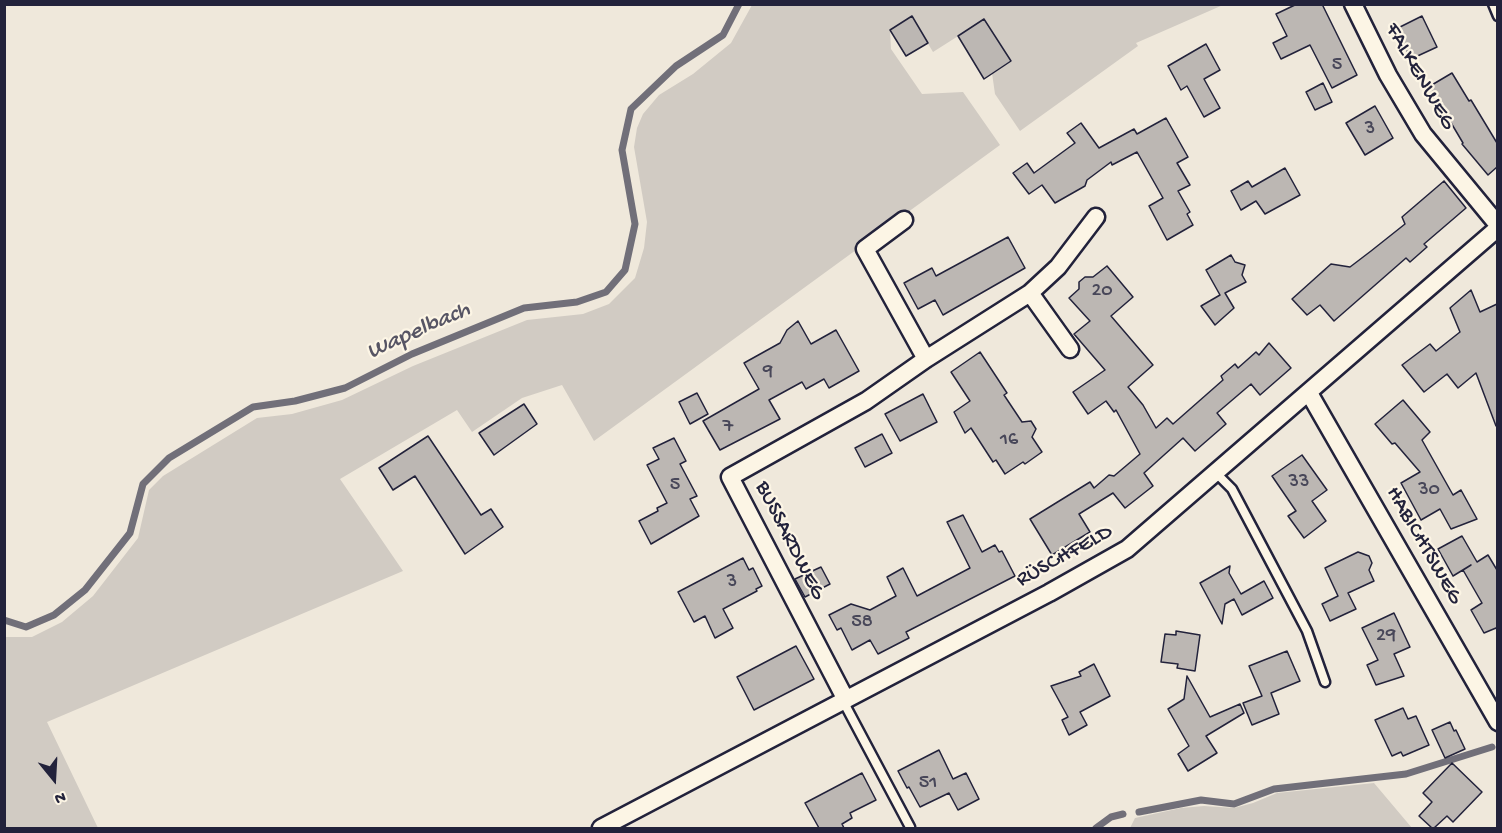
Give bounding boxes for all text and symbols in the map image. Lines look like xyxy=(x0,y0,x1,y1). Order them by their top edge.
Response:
street label: FALKENWEG xyxy=(1378,19,1460,135)
house number: 5 xyxy=(1332,54,1342,78)
house number: 3 xyxy=(1365,118,1375,142)
house number: 20 xyxy=(1091,280,1113,304)
water label: Wapelbach xyxy=(363,296,475,368)
house number: 9 xyxy=(763,361,773,385)
house number: 7 xyxy=(723,416,733,440)
house number: 16 xyxy=(1000,429,1018,453)
house number: 33 xyxy=(1289,471,1309,495)
house number: 5 xyxy=(670,474,680,498)
street label: BUSSARDWEG xyxy=(748,477,830,605)
house number: 30 xyxy=(1418,479,1440,503)
street label: HABICHTSWEG xyxy=(1379,482,1467,610)
street label: RÜSCHFELD xyxy=(1012,520,1118,594)
house number: 3 xyxy=(727,571,737,595)
house number: 58 xyxy=(851,611,873,635)
house number: 29 xyxy=(1376,625,1396,649)
north arrow xyxy=(24,749,84,809)
house number: 51 xyxy=(919,772,937,796)
text: N xyxy=(52,786,68,807)

